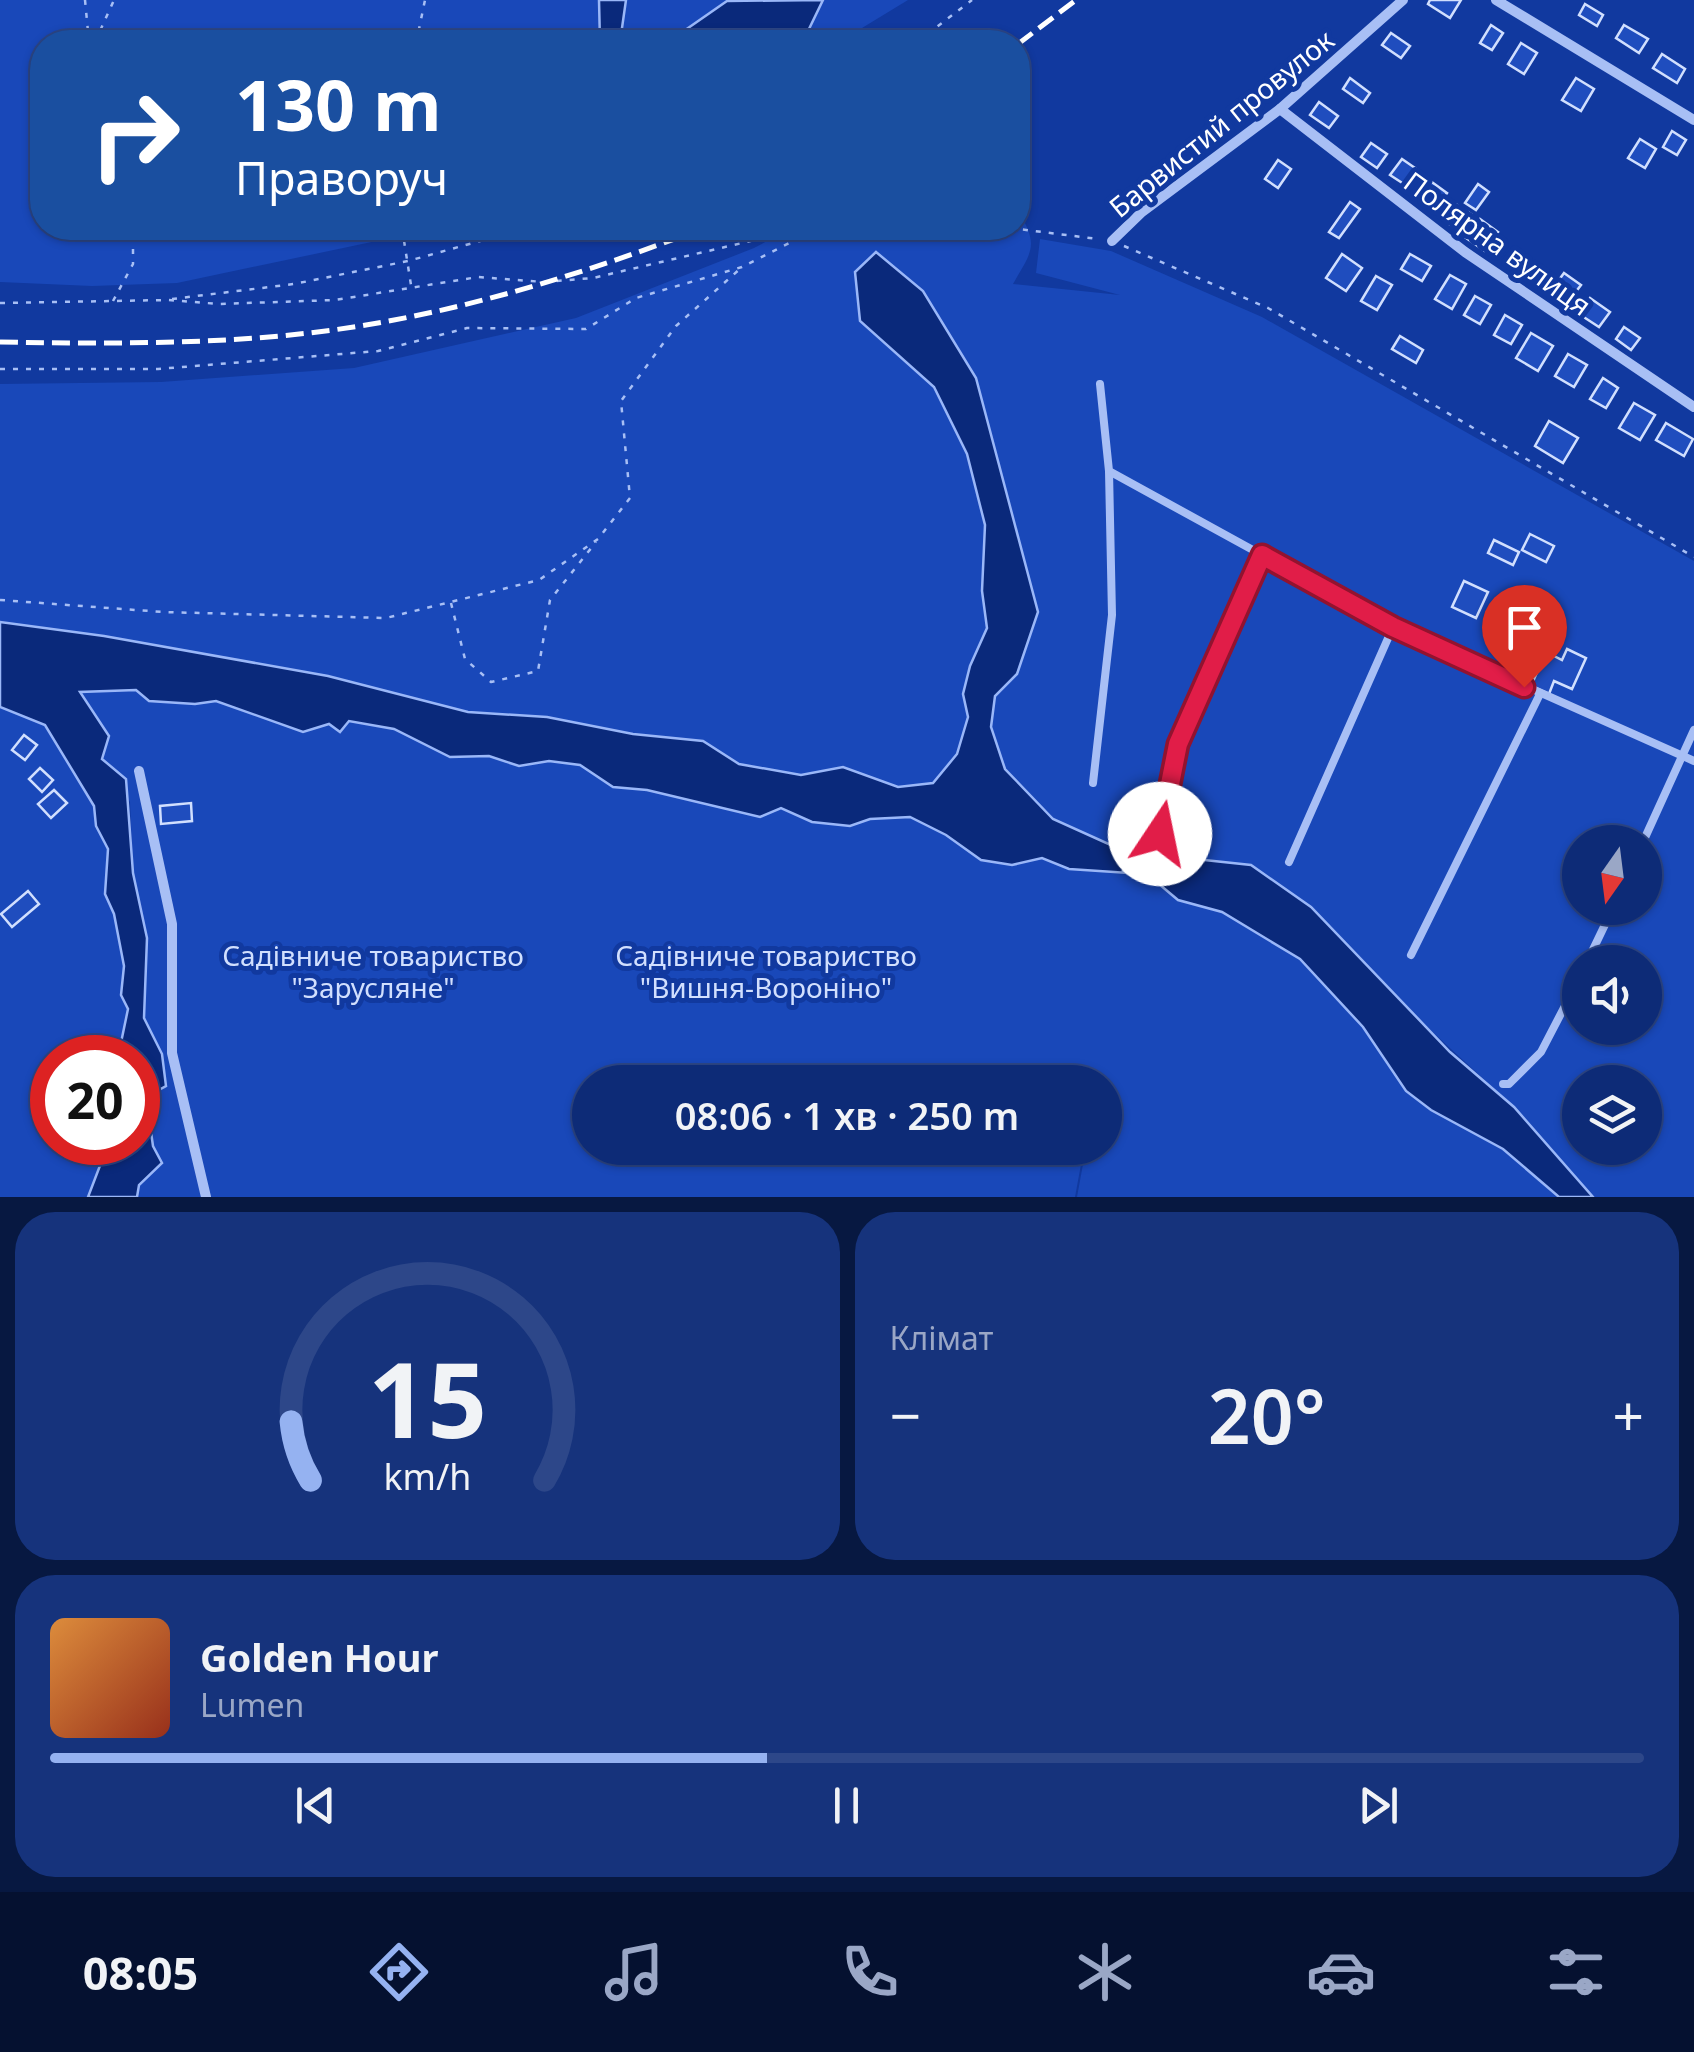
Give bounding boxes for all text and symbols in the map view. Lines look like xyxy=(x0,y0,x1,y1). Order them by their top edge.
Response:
street label: Барвистий провулок xyxy=(1101,20,1341,225)
text: 130 m xyxy=(235,56,442,152)
icon: right xyxy=(70,70,200,200)
text: Праворуч xyxy=(235,147,448,208)
street label: Полярна вулиця xyxy=(1397,162,1599,324)
pin xyxy=(1482,585,1567,688)
icon: arrive xyxy=(1497,600,1552,655)
position arrow xyxy=(1108,782,1212,886)
north arrow xyxy=(1562,825,1662,925)
map controls xyxy=(1562,825,1662,1165)
park label: Садівниче товариство "Зарусляне" xyxy=(222,936,524,1006)
park label: Садівниче товариство "Вишня-Вороніно" xyxy=(615,936,917,1006)
button: sound xyxy=(1562,945,1662,1045)
speed limit sign: 20 xyxy=(30,1035,160,1165)
button: layers xyxy=(1562,1065,1662,1165)
text: 08:06 · 1 хв · 250 m xyxy=(675,1089,1019,1141)
text: Клімат xyxy=(890,1316,993,1359)
text: 15 xyxy=(368,1327,487,1468)
text: 20° xyxy=(1208,1364,1326,1466)
text: − xyxy=(890,1377,921,1452)
text: + xyxy=(1613,1377,1644,1452)
text: km/h xyxy=(383,1452,471,1500)
text: Golden Hour xyxy=(200,1631,438,1683)
text: Lumen xyxy=(200,1683,304,1726)
icon: previous xyxy=(288,1778,343,1833)
icon: pause xyxy=(819,1778,874,1833)
icon: next xyxy=(1351,1778,1406,1833)
icon: directions xyxy=(364,1937,434,2007)
icon: music xyxy=(599,1937,669,2007)
icon: phone xyxy=(835,1937,905,2007)
icon: climate xyxy=(1070,1937,1140,2007)
icon: car xyxy=(1306,1937,1376,2007)
icon: filters xyxy=(1541,1937,1611,2007)
text: 08:05 xyxy=(83,1942,198,2003)

